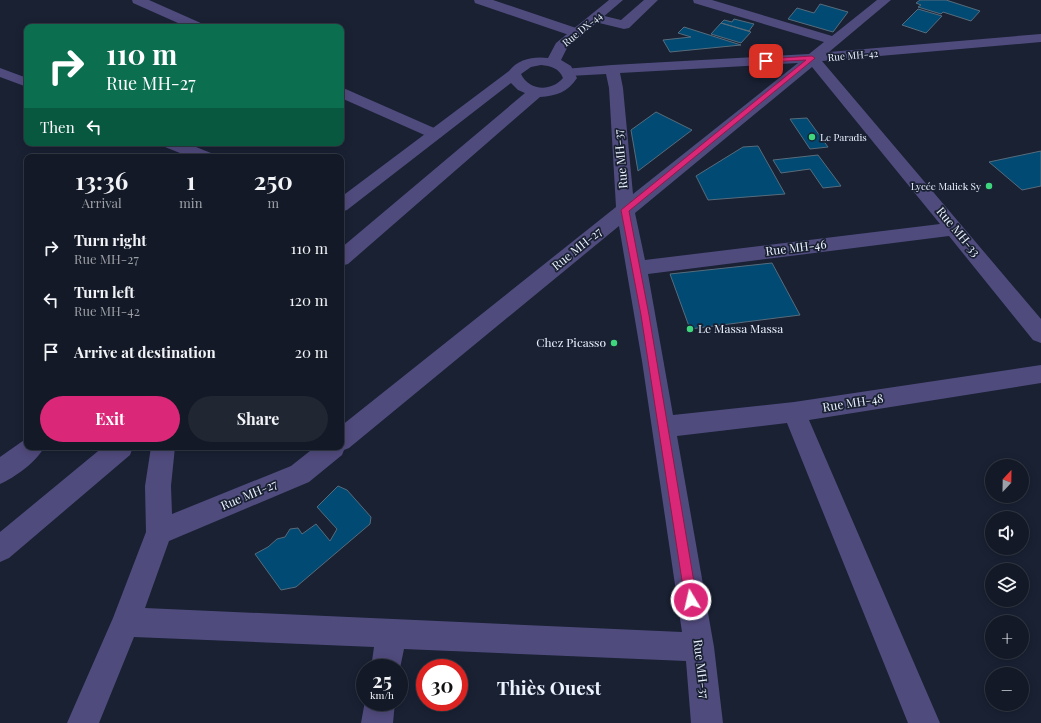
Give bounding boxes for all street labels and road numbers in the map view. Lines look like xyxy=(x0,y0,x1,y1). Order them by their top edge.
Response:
street label: Rue DX-44 xyxy=(559,9,605,49)
street label: Rue MH-42 xyxy=(827,46,879,64)
street label: Rue MH-37 xyxy=(609,129,631,189)
street label: Rue MH-33 xyxy=(933,203,984,259)
street label: Rue MH-27 xyxy=(548,223,605,273)
street label: Rue MH-46 xyxy=(764,235,827,259)
street label: Rue MH-48 xyxy=(821,389,884,415)
street label: Rue MH-27 xyxy=(218,475,279,513)
street label: Rue MH-37 xyxy=(690,638,714,699)

